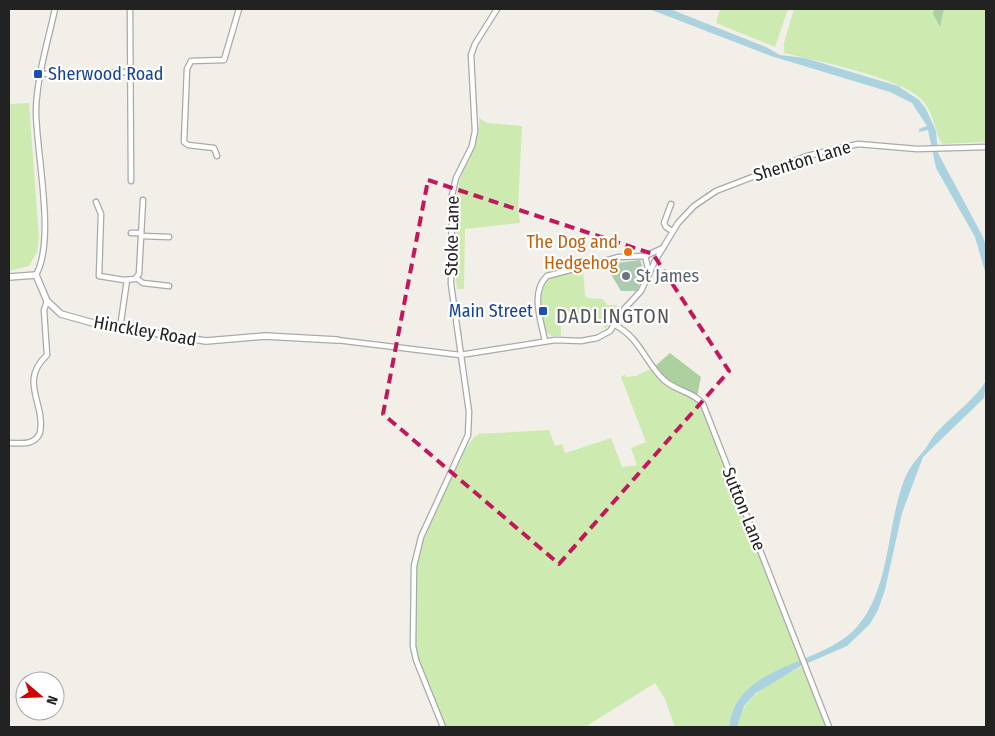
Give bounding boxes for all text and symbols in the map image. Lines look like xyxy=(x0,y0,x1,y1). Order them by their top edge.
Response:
place label: Sherwood Road xyxy=(48,63,164,85)
marker: Sherwood Road xyxy=(32,68,44,80)
street label: Shenton Lane xyxy=(751,136,853,186)
street label: Stoke Lane xyxy=(440,196,464,276)
place label: The Dog and Hedgehog xyxy=(526,231,619,274)
marker: The Dog and Hedgehog xyxy=(622,246,634,258)
place label: St James xyxy=(636,265,700,287)
marker: St James xyxy=(620,270,632,282)
place label: Main Street xyxy=(449,300,533,322)
district label: DADLINGTON xyxy=(556,304,670,328)
marker: Main Street xyxy=(537,305,549,317)
street label: Hinckley Road xyxy=(92,311,198,351)
street label: Sutton Lane xyxy=(717,464,771,554)
north arrow xyxy=(15,671,65,721)
text: N xyxy=(42,693,61,707)

